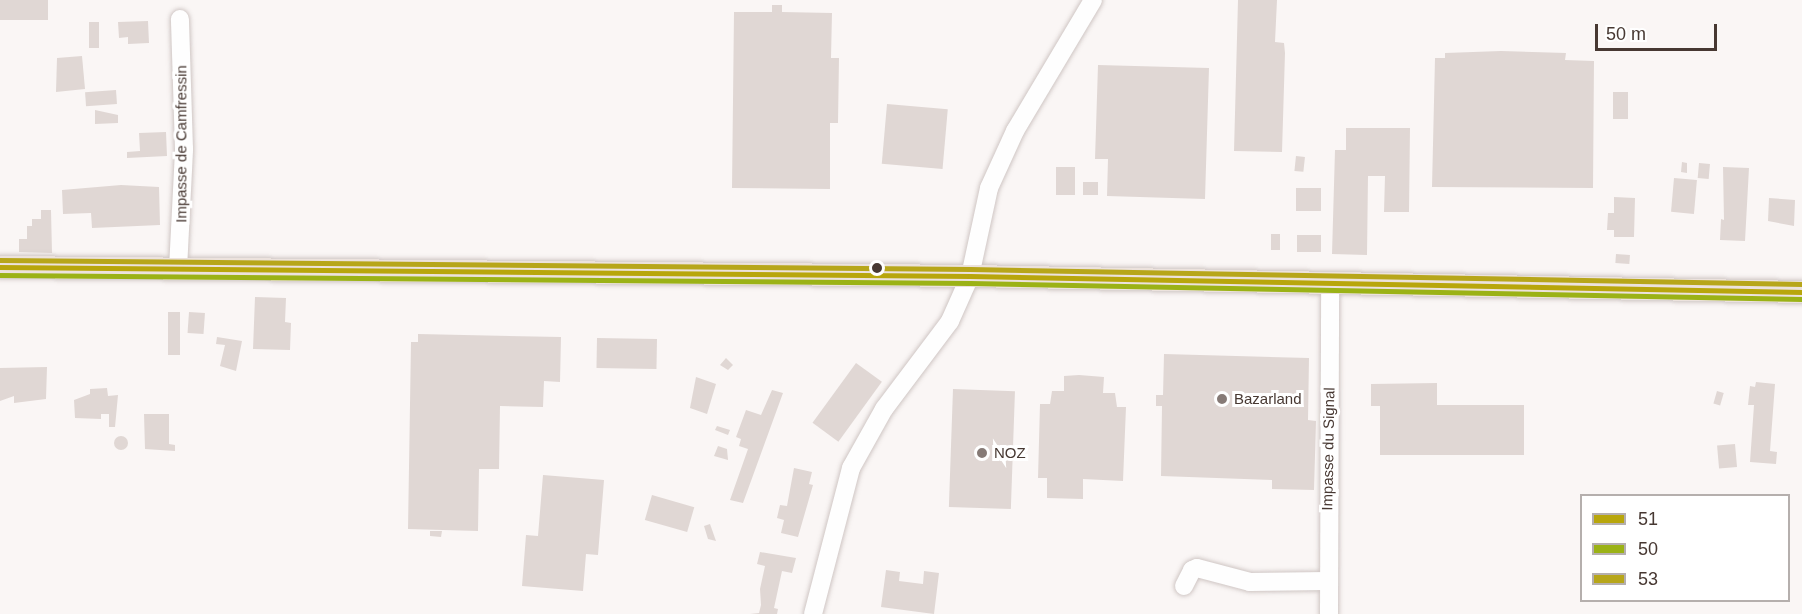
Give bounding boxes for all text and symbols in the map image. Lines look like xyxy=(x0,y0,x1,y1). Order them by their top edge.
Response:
scale bar xyxy=(1598,12,1720,50)
text: 50 m xyxy=(1606,24,1646,44)
street label: Impasse de Camfressin xyxy=(172,65,190,223)
unlabelled marker xyxy=(871,262,883,274)
street label: Impasse du Signal xyxy=(1318,387,1338,511)
place label: Bazarland xyxy=(1234,390,1302,408)
marker: Bazarland xyxy=(1215,392,1229,406)
place label: NOZ xyxy=(994,444,1026,462)
marker: NOZ xyxy=(975,446,989,460)
legend xyxy=(1580,494,1790,602)
text: 51 xyxy=(1638,509,1658,529)
text: 50 xyxy=(1638,539,1658,559)
text: 53 xyxy=(1638,569,1658,589)

